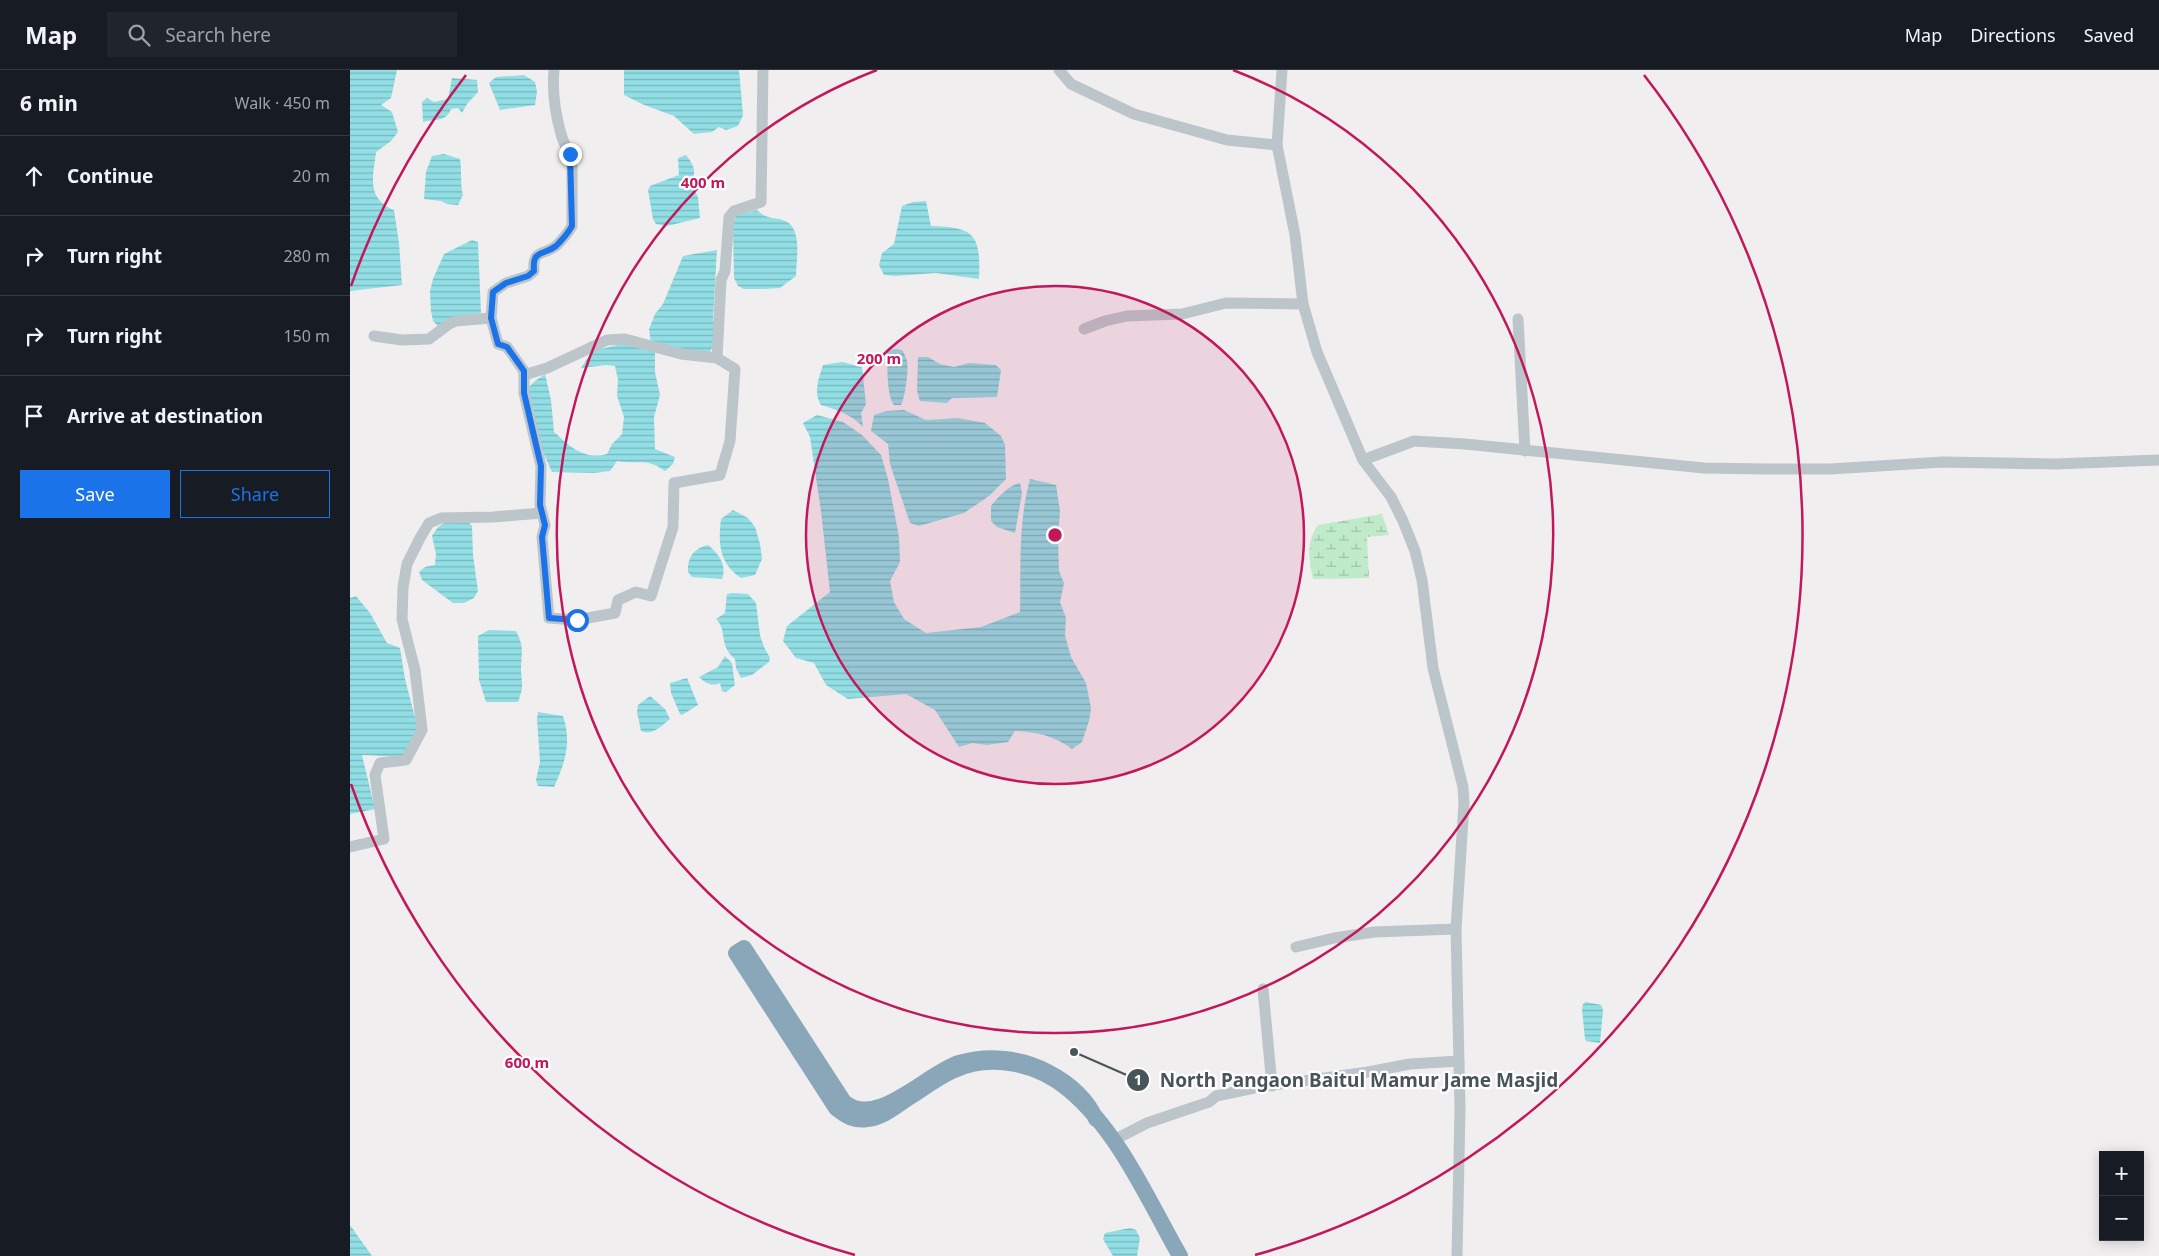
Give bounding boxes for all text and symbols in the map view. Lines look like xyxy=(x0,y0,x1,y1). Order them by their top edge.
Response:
search box xyxy=(107,12,457,57)
text: Map xyxy=(25,18,77,51)
icon: search xyxy=(125,21,153,49)
text: Search here xyxy=(165,22,271,48)
text: Map xyxy=(1905,23,1942,47)
text: Directions xyxy=(1970,23,2056,47)
text: Saved xyxy=(2084,23,2134,47)
text: 6 min xyxy=(20,89,78,117)
text: Walk · 450 m xyxy=(235,92,330,114)
route end xyxy=(559,143,582,166)
icon: ahead xyxy=(20,162,48,190)
text: Continue xyxy=(67,163,153,189)
text: 20 m xyxy=(293,165,330,187)
text: 400 m xyxy=(681,172,725,192)
icon: right xyxy=(20,242,48,270)
text: Turn right xyxy=(67,243,162,269)
text: 280 m xyxy=(283,245,330,267)
icon: right xyxy=(20,322,48,350)
text: Turn right xyxy=(67,323,162,349)
text: 150 m xyxy=(283,325,330,347)
text: 200 m xyxy=(857,348,901,368)
icon: arrive xyxy=(20,402,48,430)
text: Arrive at destination xyxy=(67,403,263,429)
button: Save xyxy=(20,470,170,518)
button: Share xyxy=(180,470,330,518)
centre of rings xyxy=(1046,526,1064,544)
route start xyxy=(566,609,589,632)
text: 600 m xyxy=(505,1052,549,1072)
callout: North Pangaon Baitul Mamur Jame Masjid xyxy=(1125,1063,1569,1097)
text: North Pangaon Baitul Mamur Jame Masjid xyxy=(1160,1067,1558,1093)
text: 1 xyxy=(1134,1069,1142,1089)
map controls xyxy=(2099,1151,2144,1241)
button: + xyxy=(2099,1151,2144,1196)
button: − xyxy=(2099,1196,2144,1241)

